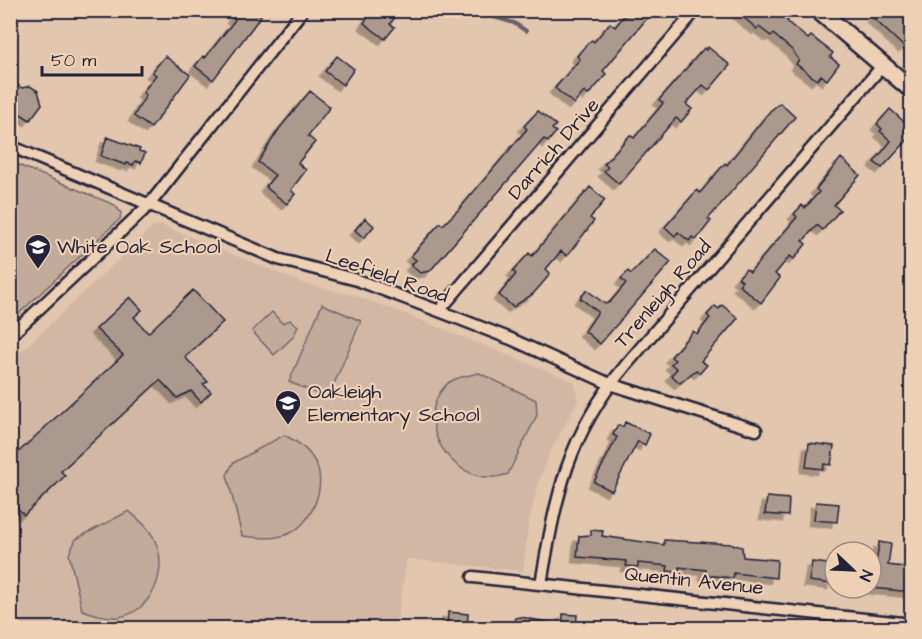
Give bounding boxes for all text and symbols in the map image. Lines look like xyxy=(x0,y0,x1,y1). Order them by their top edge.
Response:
scale bar xyxy=(42,39,142,77)
text: 50 m xyxy=(51,48,96,73)
street label: Darrich Drive xyxy=(502,92,606,206)
school or university icon: White Oak School xyxy=(23,232,53,270)
place label: White Oak School xyxy=(57,233,221,261)
street label: Trenleigh Road xyxy=(608,234,719,355)
street label: Leefield Road xyxy=(322,242,452,310)
place label: Oakleigh Elementary School xyxy=(308,378,480,430)
school or university icon: Oakleigh Elementary School xyxy=(273,388,303,426)
north arrow xyxy=(823,540,883,600)
street label: Quentin Avenue xyxy=(623,560,765,602)
text: N xyxy=(854,567,878,584)

